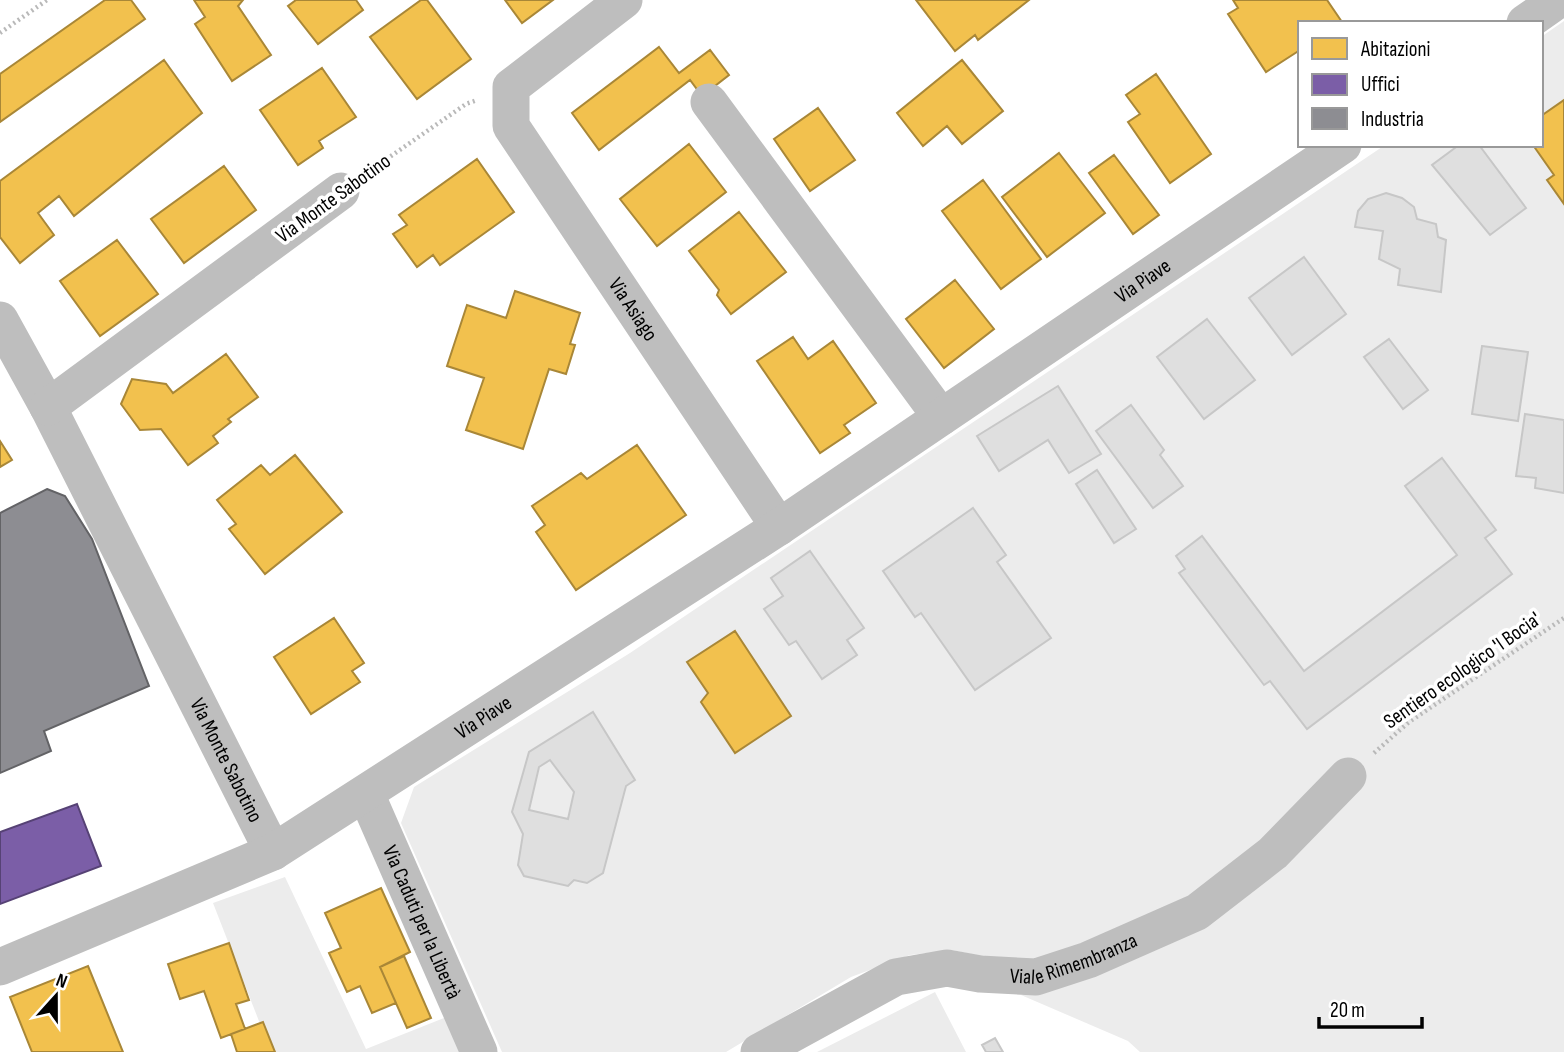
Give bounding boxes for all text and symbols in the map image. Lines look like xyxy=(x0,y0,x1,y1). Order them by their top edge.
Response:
legend xyxy=(1298,21,1543,147)
text: Abitazioni xyxy=(1360,37,1430,62)
text: Uffici xyxy=(1361,72,1400,97)
text: Industria xyxy=(1361,107,1424,132)
street label: Via Monte Sabotino xyxy=(271,148,396,248)
street label: Via Piave xyxy=(1110,253,1176,309)
street label: Via Asiago xyxy=(603,273,663,346)
street label: Sentiero ecologico 'I Bocia' xyxy=(1379,607,1546,734)
street label: Via Piave xyxy=(451,690,516,745)
street label: Via Monte Sabotino xyxy=(184,694,268,827)
street label: Via Caduti per la Libertà xyxy=(377,842,466,1003)
street label: Viale Rimembranza xyxy=(1009,928,1141,990)
north arrow xyxy=(21,961,91,1031)
text: N xyxy=(53,969,70,994)
scale bar xyxy=(1319,986,1422,1030)
text: 20 m xyxy=(1330,998,1365,1023)

